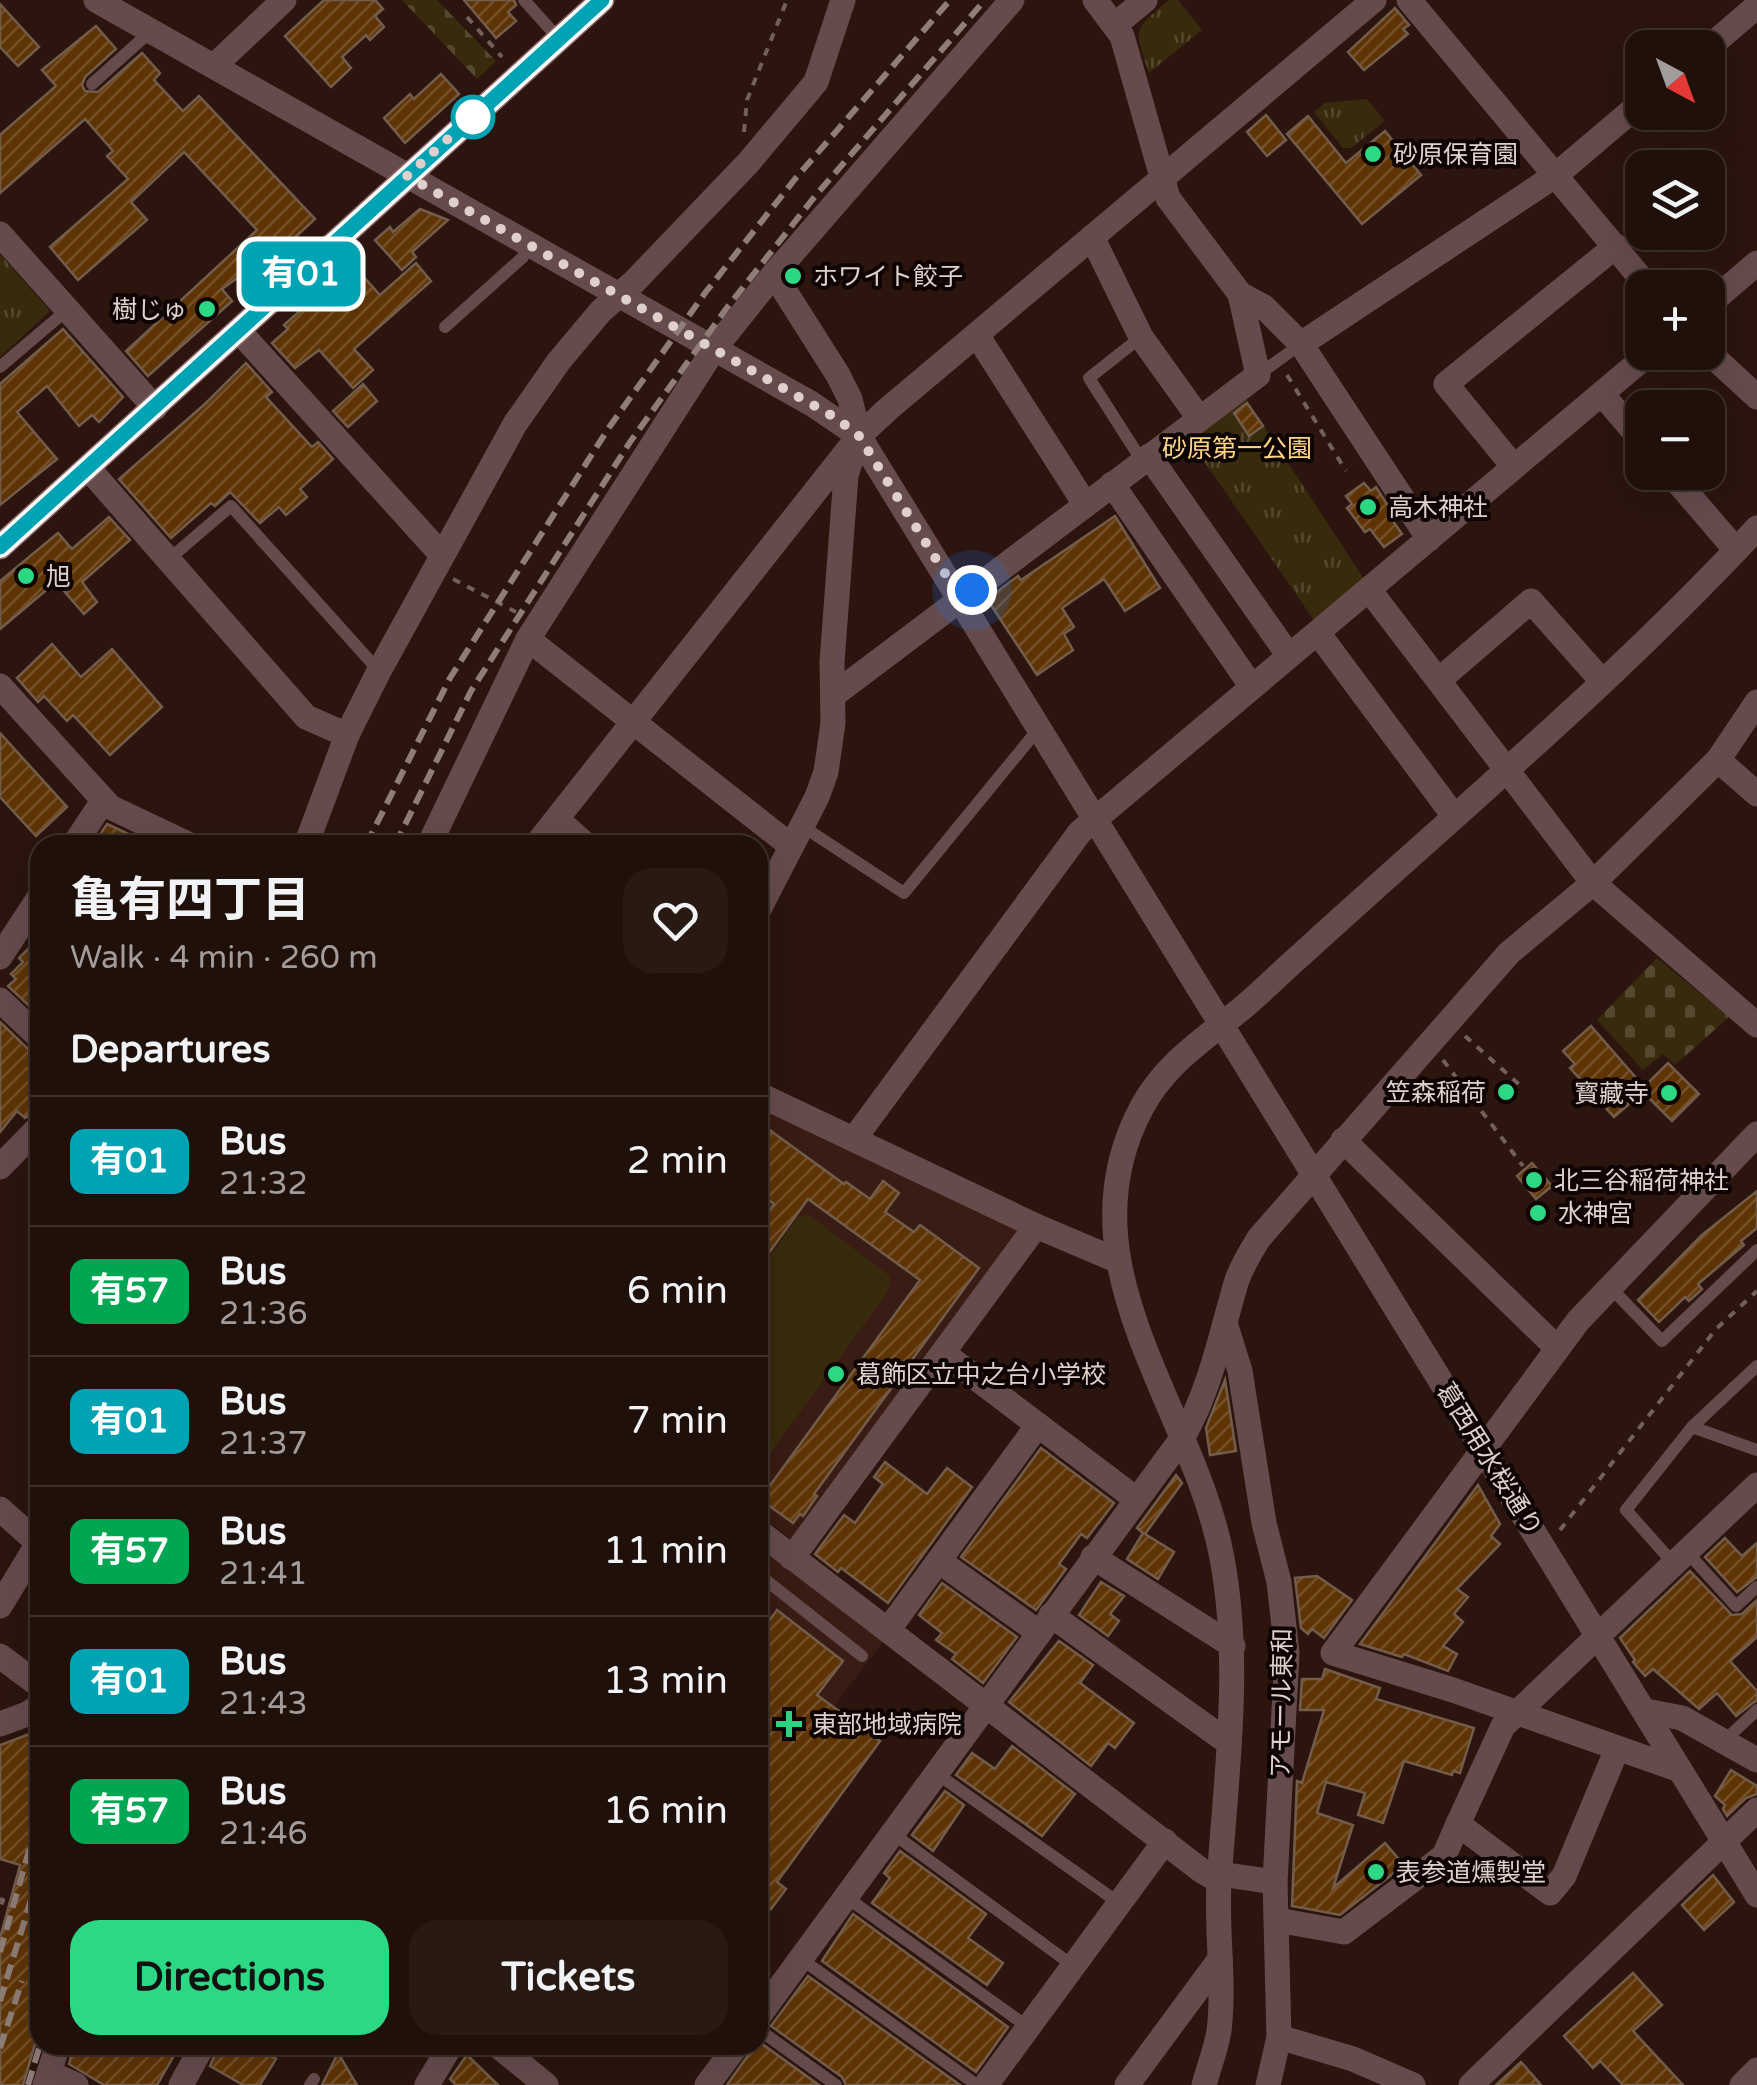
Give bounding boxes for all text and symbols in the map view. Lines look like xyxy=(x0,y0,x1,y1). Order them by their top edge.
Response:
north arrow xyxy=(1625,30,1725,130)
map controls xyxy=(1625,30,1725,490)
unlabelled marker xyxy=(452,96,494,138)
place label: 砂原保育園 xyxy=(1393,140,1518,170)
marker: 砂原保育園 xyxy=(1362,143,1384,165)
button: layers xyxy=(1625,150,1725,250)
line badge: 有01 xyxy=(244,242,358,306)
text: 有01 xyxy=(262,253,340,295)
place label: ホワイト餃子 xyxy=(813,262,963,292)
marker: ホワイト餃子 xyxy=(782,265,804,287)
button: + xyxy=(1625,270,1725,370)
place label: 樹じゅ xyxy=(112,295,187,325)
marker: 樹じゅ xyxy=(196,298,218,320)
button: − xyxy=(1625,390,1725,490)
park label: 砂原第一公園 xyxy=(1162,434,1312,464)
place label: 高木神社 xyxy=(1388,493,1488,523)
marker: 高木神社 xyxy=(1357,496,1379,518)
place label: 旭 xyxy=(46,562,71,592)
marker: 旭 xyxy=(15,565,37,587)
your location xyxy=(947,565,997,615)
button: heart xyxy=(623,868,728,973)
text: 亀有四丁目 xyxy=(70,872,310,930)
text: Walk · 4 min · 260 m xyxy=(70,939,378,977)
text: Departures xyxy=(70,1027,271,1073)
place label: 笠森稲荷 xyxy=(1386,1078,1486,1108)
place label: 寳藏寺 xyxy=(1574,1079,1649,1109)
marker: 笠森稲荷 xyxy=(1495,1081,1517,1103)
marker: 寳藏寺 xyxy=(1658,1082,1680,1104)
text: Bus xyxy=(219,1119,286,1165)
text: 2 min xyxy=(627,1138,728,1184)
text: 有01 xyxy=(90,1140,169,1182)
text: 21:32 xyxy=(219,1165,308,1203)
place label: 北三谷稲荷神社 xyxy=(1554,1166,1729,1196)
marker: 北三谷稲荷神社 xyxy=(1523,1169,1545,1191)
place label: 水神宮 xyxy=(1558,1199,1633,1229)
marker: 水神宮 xyxy=(1527,1202,1549,1224)
text: Bus xyxy=(219,1249,286,1295)
text: 6 min xyxy=(627,1268,728,1314)
text: 有57 xyxy=(90,1270,169,1312)
text: 21:36 xyxy=(219,1295,308,1333)
place label: 葛飾区立中之台小学校 xyxy=(856,1360,1106,1390)
marker: 葛飾区立中之台小学校 xyxy=(825,1363,847,1385)
street label: 葛西用水桜通り xyxy=(1430,1377,1548,1542)
text: Bus xyxy=(219,1379,286,1425)
text: 7 min xyxy=(627,1398,728,1444)
text: 有01 xyxy=(90,1400,169,1442)
text: 21:37 xyxy=(219,1425,308,1463)
text: Bus xyxy=(219,1509,286,1555)
text: 11 min xyxy=(603,1528,728,1574)
text: 有57 xyxy=(90,1530,169,1572)
text: 21:41 xyxy=(219,1555,308,1593)
street label: アモール東和 xyxy=(1266,1628,1298,1778)
text: Bus xyxy=(219,1639,286,1685)
text: 13 min xyxy=(603,1658,728,1704)
text: 有01 xyxy=(90,1660,169,1702)
text: 21:43 xyxy=(219,1685,308,1723)
place label: 東部地域病院 xyxy=(812,1710,962,1740)
marker: 東部地域病院 xyxy=(776,1711,802,1737)
text: Bus xyxy=(219,1769,286,1815)
text: 16 min xyxy=(603,1788,728,1834)
text: 有57 xyxy=(90,1790,169,1832)
text: 21:46 xyxy=(219,1815,308,1853)
place label: 表参道燻製堂 xyxy=(1396,1858,1546,1888)
marker: 表参道燻製堂 xyxy=(1365,1861,1387,1883)
button: Directions xyxy=(70,1920,389,2035)
button: Tickets xyxy=(409,1920,728,2035)

